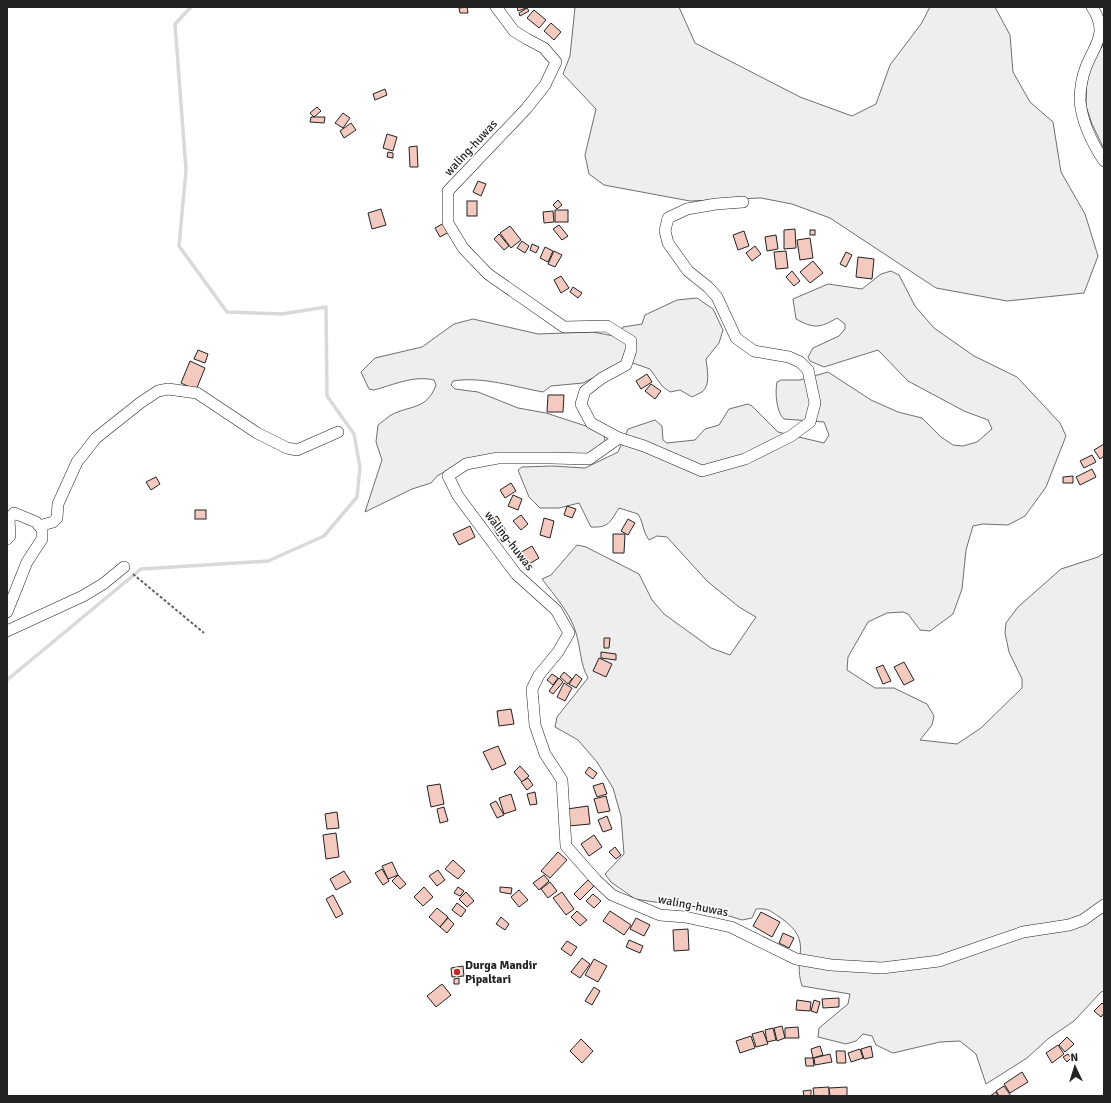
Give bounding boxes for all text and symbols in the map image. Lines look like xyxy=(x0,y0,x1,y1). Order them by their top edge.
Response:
street label: waling-huwas xyxy=(441,117,501,179)
street label: waling-huwas xyxy=(481,508,537,574)
street label: waling-huwas xyxy=(657,892,729,920)
place label: Durga Mandir Pipaltari xyxy=(465,958,537,987)
marker: Durga Mandir Pipaltari xyxy=(452,967,462,977)
north arrow xyxy=(1055,1047,1095,1087)
text: N xyxy=(1070,1051,1079,1064)

